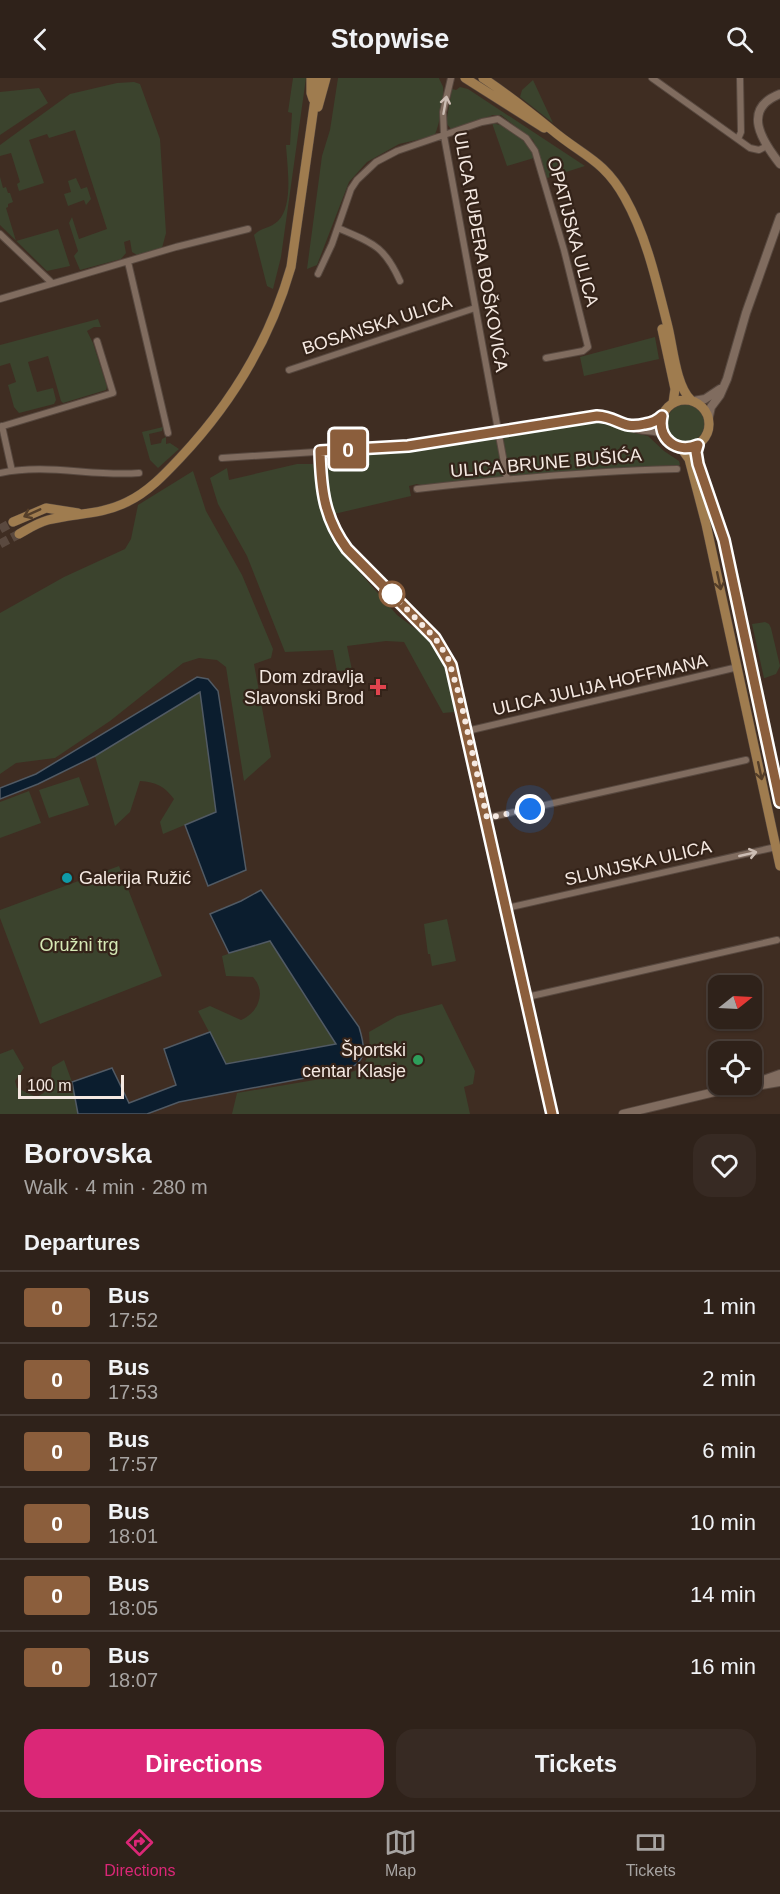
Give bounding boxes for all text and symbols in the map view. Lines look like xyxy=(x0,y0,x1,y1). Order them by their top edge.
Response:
icon: back xyxy=(24,23,57,56)
icon: search xyxy=(723,23,756,56)
text: Stopwise xyxy=(331,24,449,54)
one-way arrow xyxy=(440,96,451,116)
street label: ULICA RUĐERA BOŠKOVIĆA xyxy=(450,130,513,373)
street label: OPATIJSKA ULICA xyxy=(543,155,603,309)
street label: BOSANSKA ULICA xyxy=(300,291,454,359)
line badge: 0 xyxy=(328,430,368,469)
text: 0 xyxy=(342,438,354,461)
street label: ULICA BRUNE BUŠIĆA xyxy=(449,444,643,481)
one-way arrow xyxy=(24,507,42,519)
one-way arrow xyxy=(714,571,725,590)
unlabelled marker xyxy=(379,581,405,607)
street label: ULICA JULIJA HOFFMANA xyxy=(491,651,709,719)
place label: Dom zdravlja Slavonski Brod xyxy=(244,667,365,708)
marker: Dom zdravlja Slavonski Brod xyxy=(369,678,387,696)
one-way arrow xyxy=(755,761,766,781)
your location xyxy=(515,794,545,824)
street label: SLUNJSKA ULICA xyxy=(563,836,713,890)
one-way arrow xyxy=(739,847,758,859)
place label: Galerija Ružić xyxy=(79,868,191,888)
marker: Galerija Ružić xyxy=(60,871,74,885)
park label: Oružni trg xyxy=(39,935,119,955)
north arrow xyxy=(708,975,762,1029)
map controls xyxy=(708,975,762,1095)
place label: Športski centar Klasje xyxy=(302,1039,406,1081)
button: locate xyxy=(708,1041,762,1095)
marker: Športski centar Klasje xyxy=(411,1053,425,1067)
scale bar xyxy=(18,1072,124,1100)
text: 100 m xyxy=(27,1077,71,1094)
button: heart xyxy=(693,1134,756,1197)
text: Borovska xyxy=(24,1138,152,1169)
text: Walk · 4 min · 280 m xyxy=(24,1176,208,1198)
text: Departures xyxy=(24,1230,140,1255)
text: Bus xyxy=(108,1283,150,1308)
text: 1 min xyxy=(702,1294,756,1319)
text: 0 xyxy=(51,1296,63,1319)
text: 17:52 xyxy=(108,1309,158,1331)
text: Bus xyxy=(108,1355,150,1380)
text: 2 min xyxy=(702,1366,756,1391)
text: 0 xyxy=(51,1368,63,1391)
text: 17:53 xyxy=(108,1381,158,1403)
text: Bus xyxy=(108,1427,150,1452)
text: 6 min xyxy=(702,1438,756,1463)
text: 0 xyxy=(51,1440,63,1463)
text: 17:57 xyxy=(108,1453,158,1475)
text: Bus xyxy=(108,1499,150,1524)
text: 10 min xyxy=(690,1510,756,1535)
text: 0 xyxy=(51,1512,63,1535)
text: 18:01 xyxy=(108,1525,158,1547)
text: Bus xyxy=(108,1571,150,1596)
text: 14 min xyxy=(690,1582,756,1607)
text: 0 xyxy=(51,1584,63,1607)
text: 18:05 xyxy=(108,1597,158,1619)
text: Bus xyxy=(108,1643,150,1668)
text: 16 min xyxy=(690,1654,756,1679)
text: 0 xyxy=(51,1656,63,1679)
text: 18:07 xyxy=(108,1669,158,1691)
button: Directions xyxy=(24,1729,384,1798)
button: Tickets xyxy=(396,1729,756,1798)
tab: Directions xyxy=(104,1826,175,1880)
tab: Map xyxy=(384,1826,417,1880)
tab: Tickets xyxy=(626,1826,676,1880)

